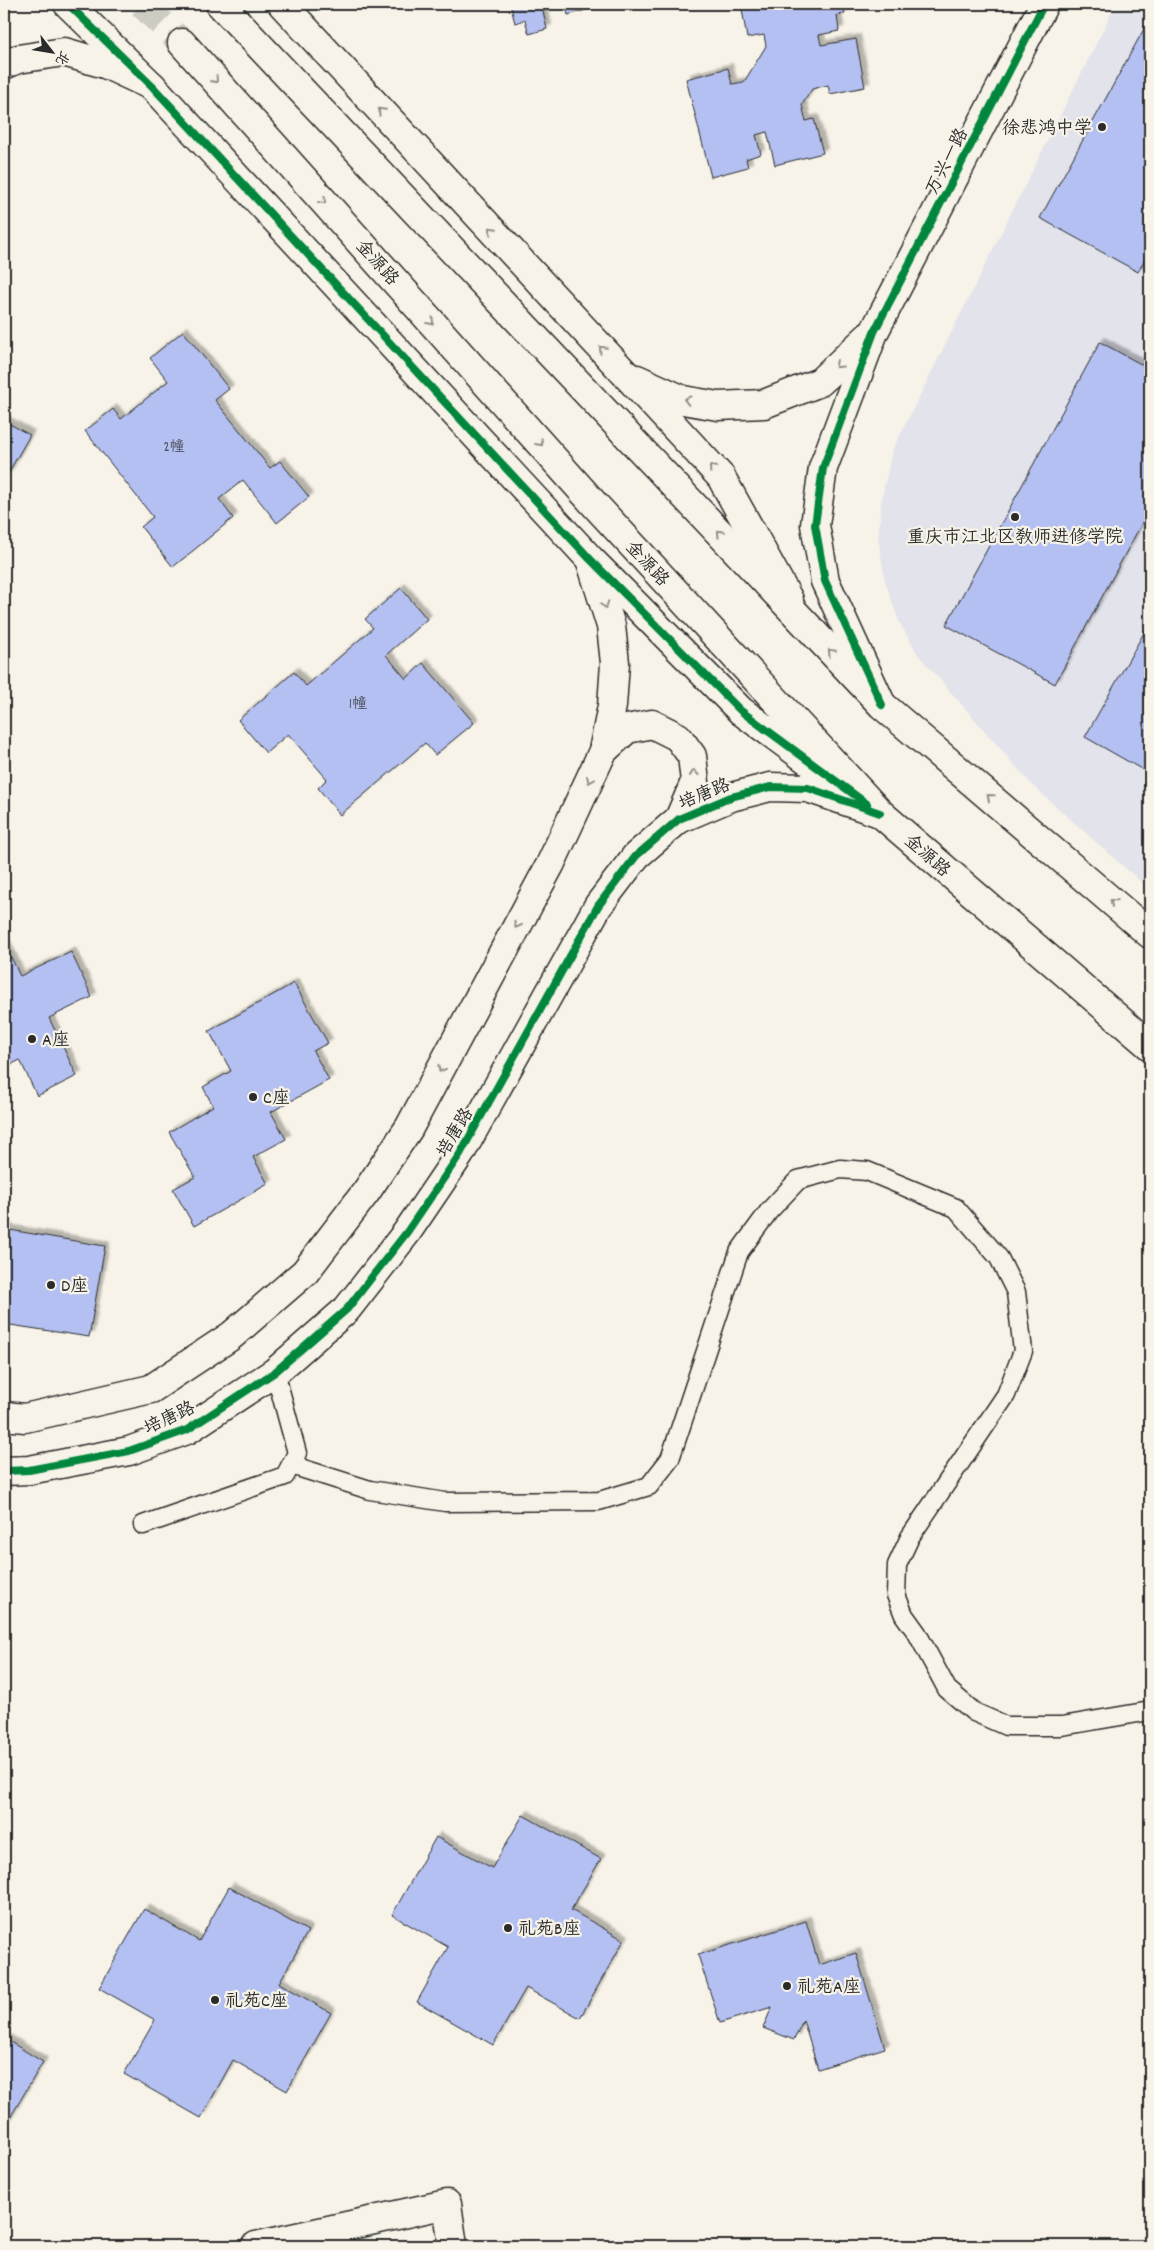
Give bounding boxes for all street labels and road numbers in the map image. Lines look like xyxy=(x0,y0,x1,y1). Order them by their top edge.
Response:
street label: 万兴一路 xyxy=(921,124,976,200)
street label: 金源路 xyxy=(349,235,403,292)
street label: 金源路 xyxy=(619,536,674,593)
street label: 培唐路 xyxy=(675,774,735,817)
street label: 金源路 xyxy=(898,830,955,884)
street label: 培唐路 xyxy=(432,1104,481,1163)
street label: 培唐路 xyxy=(140,1397,200,1442)

